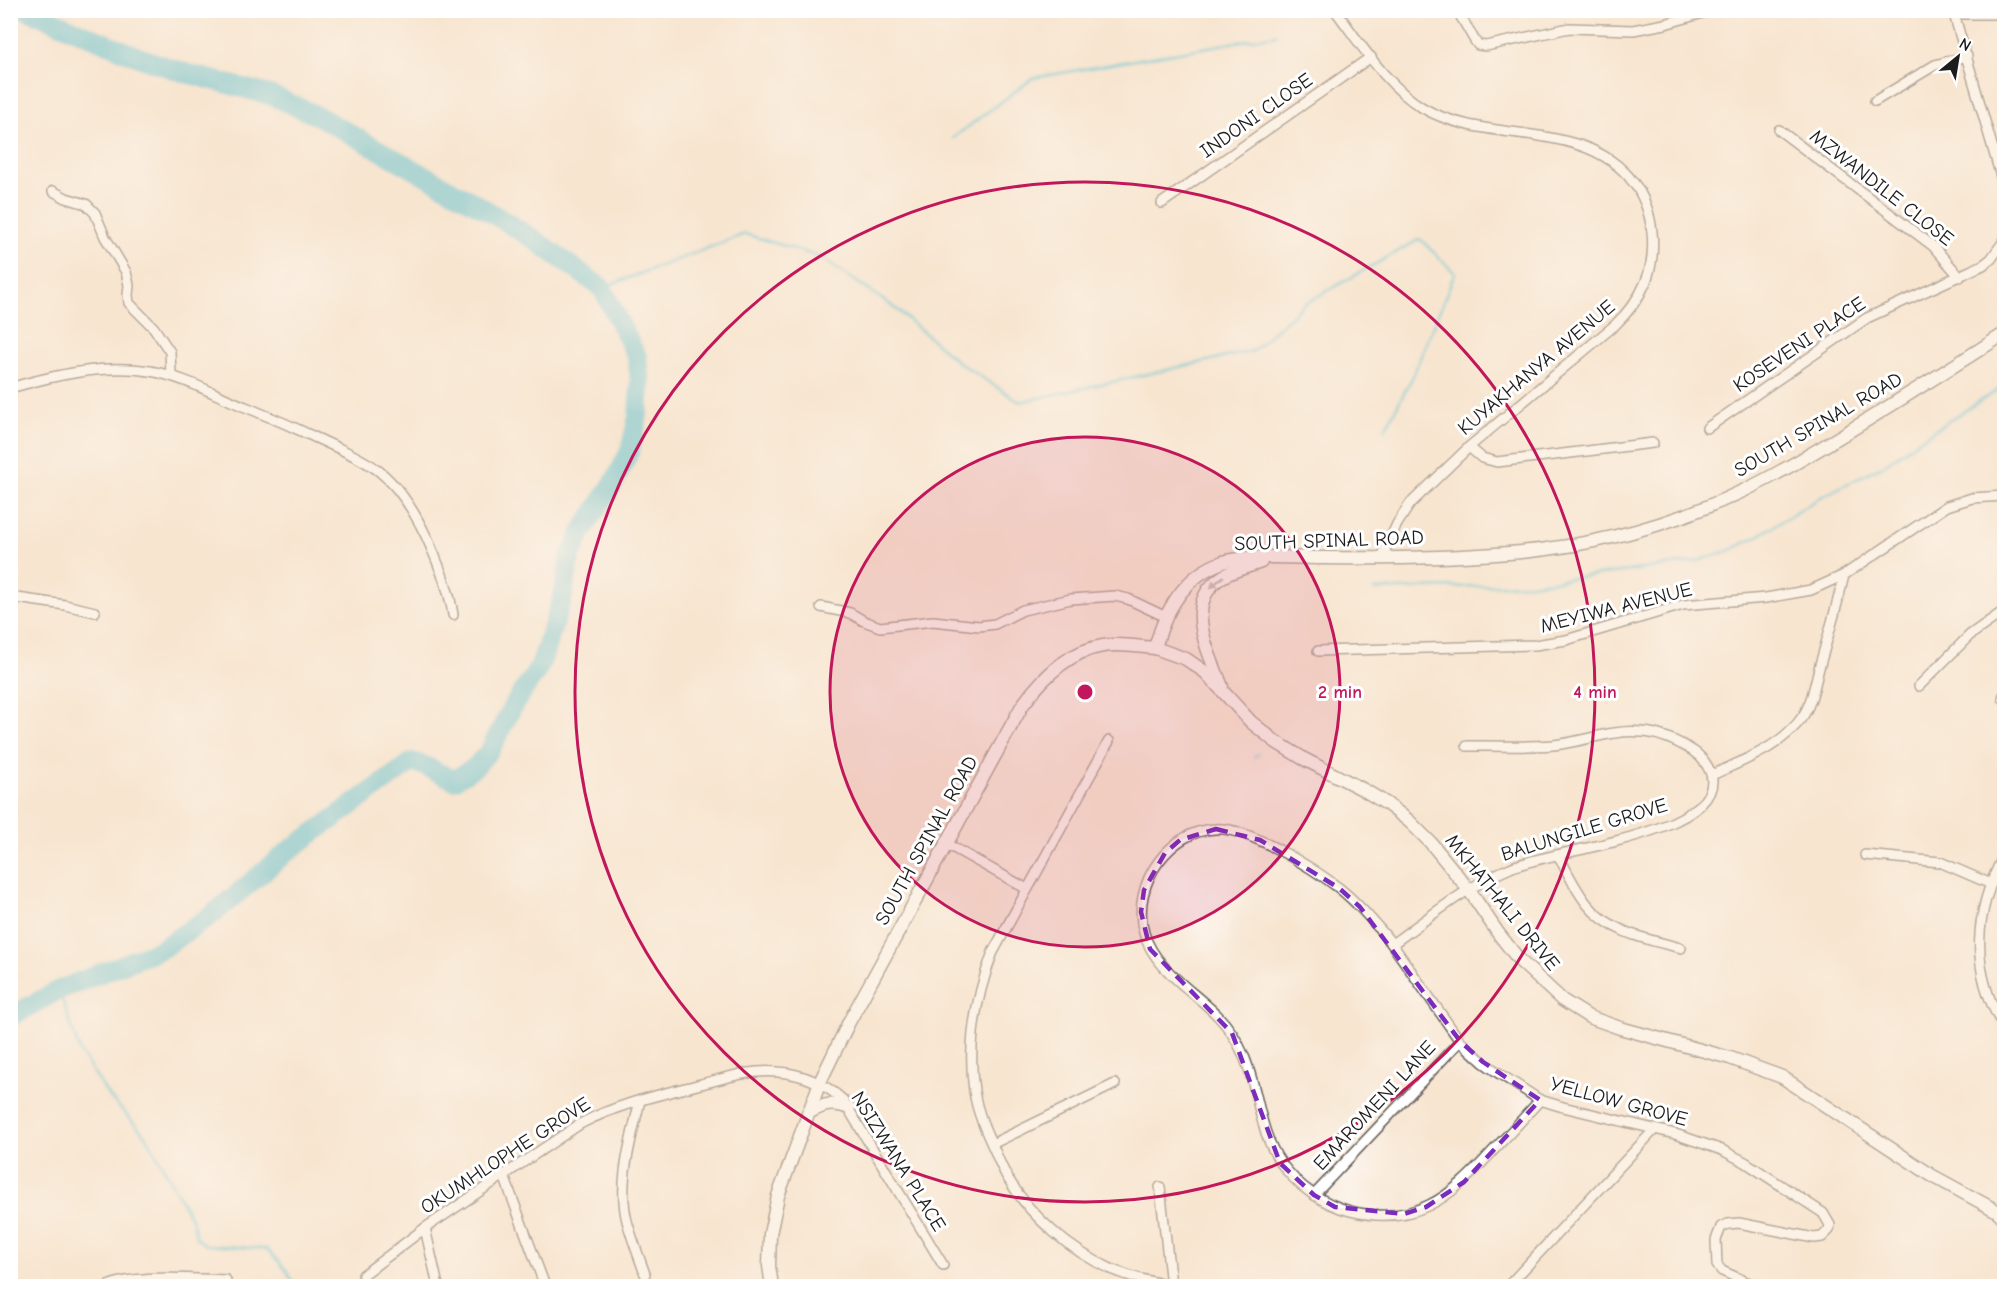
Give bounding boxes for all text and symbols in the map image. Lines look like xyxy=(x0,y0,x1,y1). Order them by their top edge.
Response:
north arrow xyxy=(1928,27,1988,87)
text: N xyxy=(1956,34,1974,55)
street label: INDONI CLOSE xyxy=(1196,68,1317,163)
street label: MZWANDILE CLOSE xyxy=(1805,124,1958,251)
street label: KOSEVENI PLACE xyxy=(1729,292,1870,397)
street label: KUYAKHANYA AVENUE xyxy=(1453,295,1620,440)
street label: SOUTH SPINAL ROAD xyxy=(1730,367,1906,482)
street label: SOUTH SPINAL ROAD xyxy=(1234,526,1424,555)
one-way arrow xyxy=(1210,576,1225,589)
street label: MEYIWA AVENUE xyxy=(1538,577,1694,637)
centre of rings xyxy=(1075,682,1095,702)
text: 2 min xyxy=(1318,682,1362,703)
text: 4 min xyxy=(1573,682,1617,703)
street label: SOUTH SPINAL ROAD xyxy=(870,752,983,929)
street label: BALUNGILE GROVE xyxy=(1498,793,1670,866)
street label: MKHATHALI DRIVE xyxy=(1441,830,1565,975)
street label: EMAROMENI LANE xyxy=(1309,1036,1440,1175)
street label: YELLOW GROVE xyxy=(1548,1072,1690,1131)
street label: NSIZWANA PLACE xyxy=(846,1087,951,1235)
street label: OKUMHLOPHE GROVE xyxy=(416,1092,594,1219)

